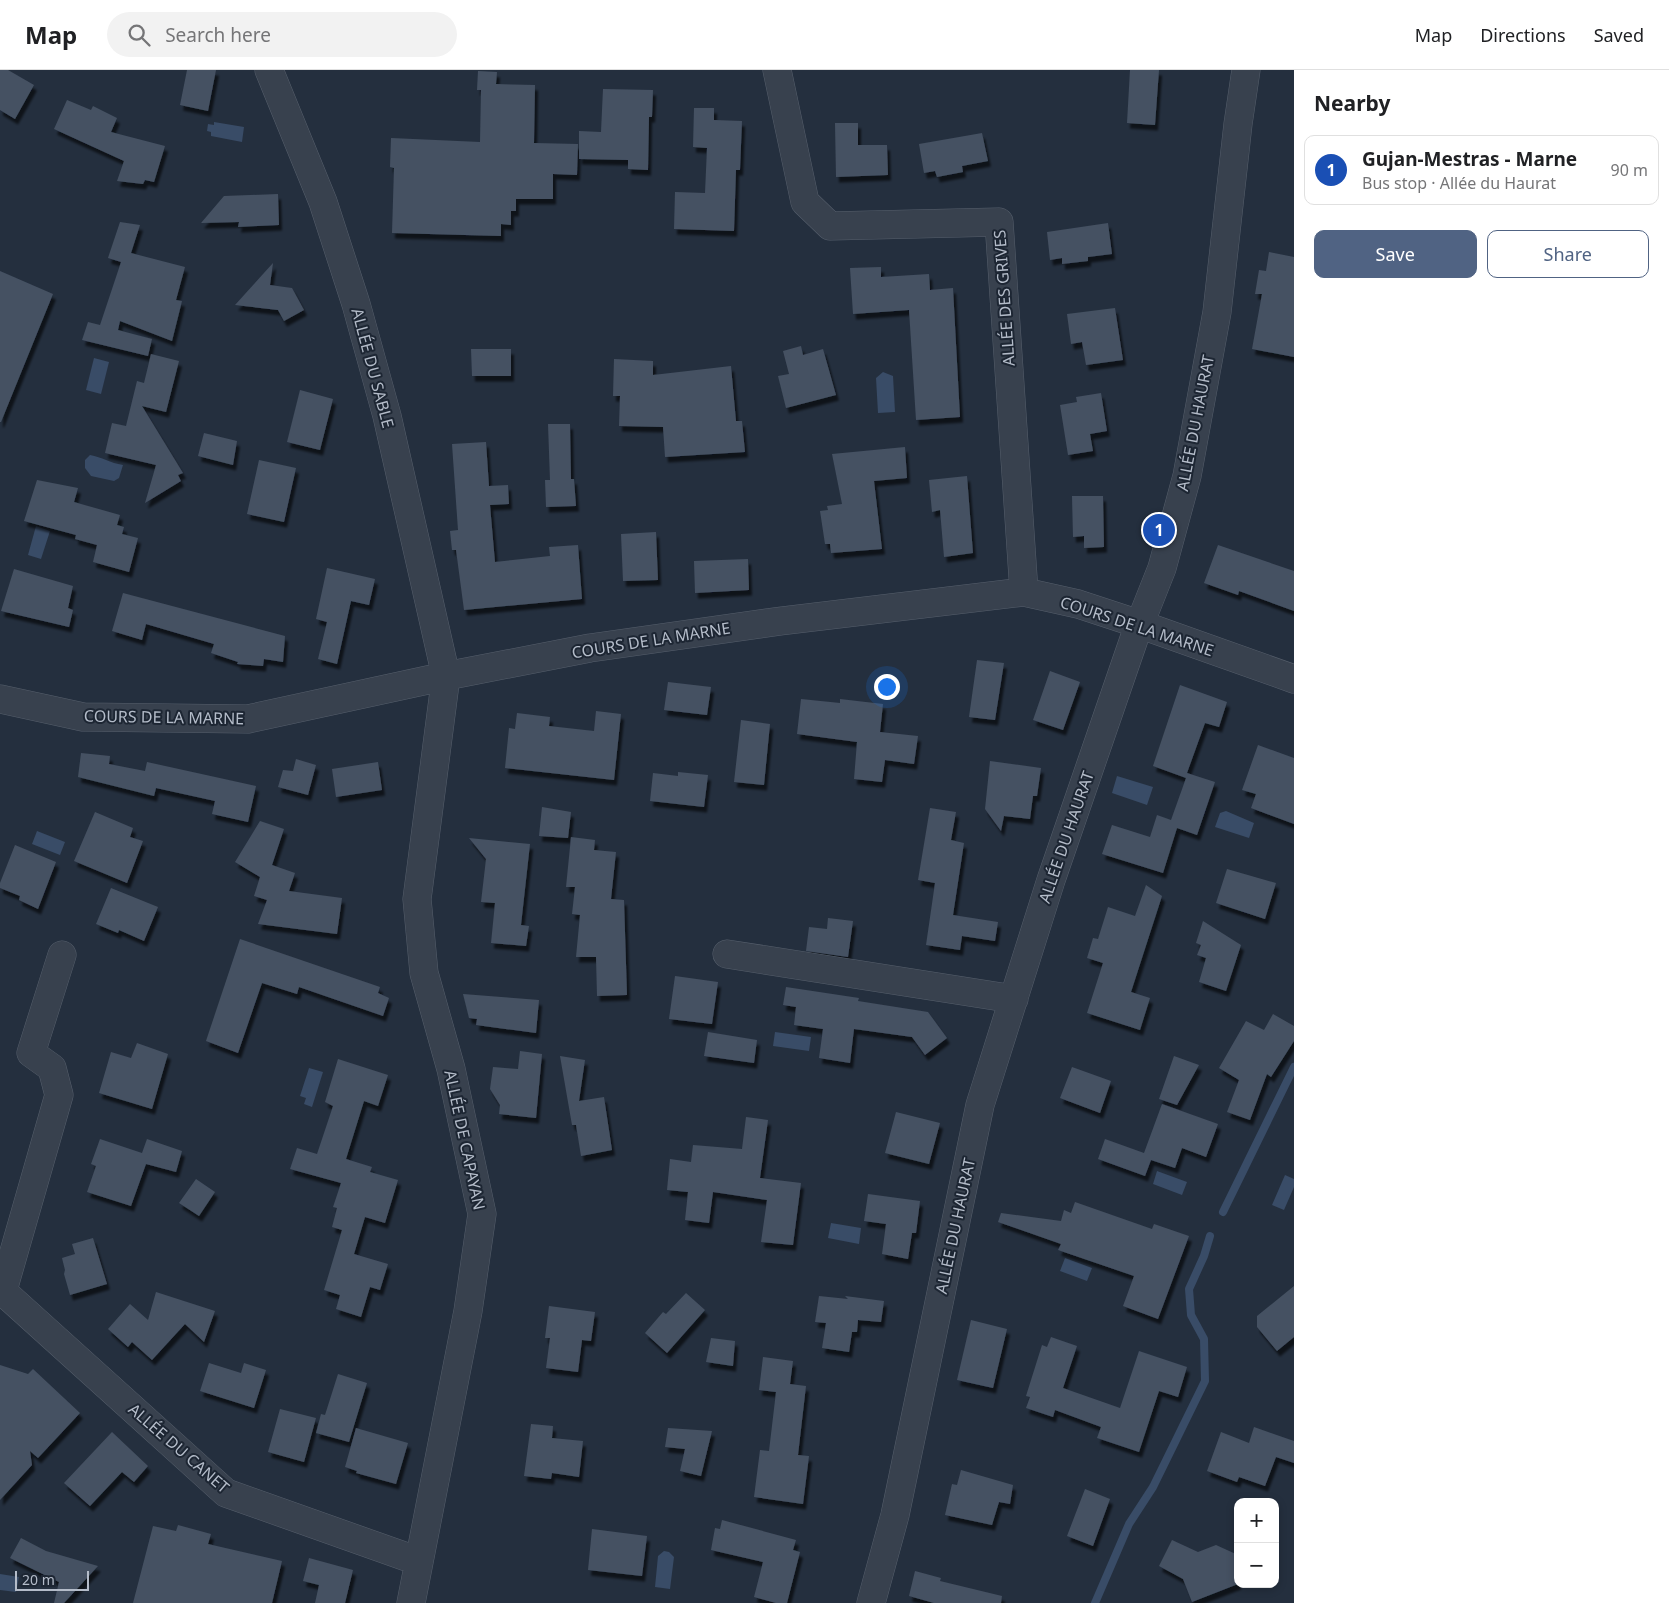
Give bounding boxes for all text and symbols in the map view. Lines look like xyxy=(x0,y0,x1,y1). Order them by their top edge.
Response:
search box xyxy=(107,12,457,57)
text: Map xyxy=(25,18,77,51)
icon: search xyxy=(125,21,153,49)
text: Search here xyxy=(165,22,271,48)
text: Map xyxy=(1415,23,1452,47)
text: Directions xyxy=(1480,23,1566,47)
text: Saved xyxy=(1594,23,1644,47)
text: Nearby xyxy=(1314,89,1390,117)
text: Gujan-Mestras - Marne xyxy=(1362,146,1577,172)
text: 1 xyxy=(1326,159,1336,181)
text: 90 m xyxy=(1611,159,1648,181)
text: Bus stop · Allée du Haurat xyxy=(1362,172,1556,194)
street label: ALLÉE DES GRIVES xyxy=(988,229,1020,367)
button: Save xyxy=(1314,230,1477,278)
button: Share xyxy=(1487,230,1649,278)
street label: ALLÉE DU SABLE xyxy=(346,306,400,430)
street label: ALLÉE DU HAURAT xyxy=(1171,353,1219,493)
pin: 1 xyxy=(1143,511,1175,549)
street label: COURS DE LA MARNE xyxy=(1057,591,1217,661)
street label: COURS DE LA MARNE xyxy=(570,617,732,663)
your location xyxy=(874,674,900,700)
street label: COURS DE LA MARNE xyxy=(84,705,244,729)
street label: ALLÉE DU HAURAT xyxy=(1033,768,1099,906)
street label: ALLÉE DE CAPAYAN xyxy=(439,1068,491,1212)
street label: ALLÉE DU HAURAT xyxy=(930,1156,980,1296)
street label: ALLÉE DU CANET xyxy=(124,1398,234,1498)
map controls xyxy=(1234,1498,1279,1588)
button: + xyxy=(1234,1498,1279,1543)
button: − xyxy=(1234,1543,1279,1588)
scale bar xyxy=(15,1568,89,1591)
text: 20 m xyxy=(22,1570,55,1589)

